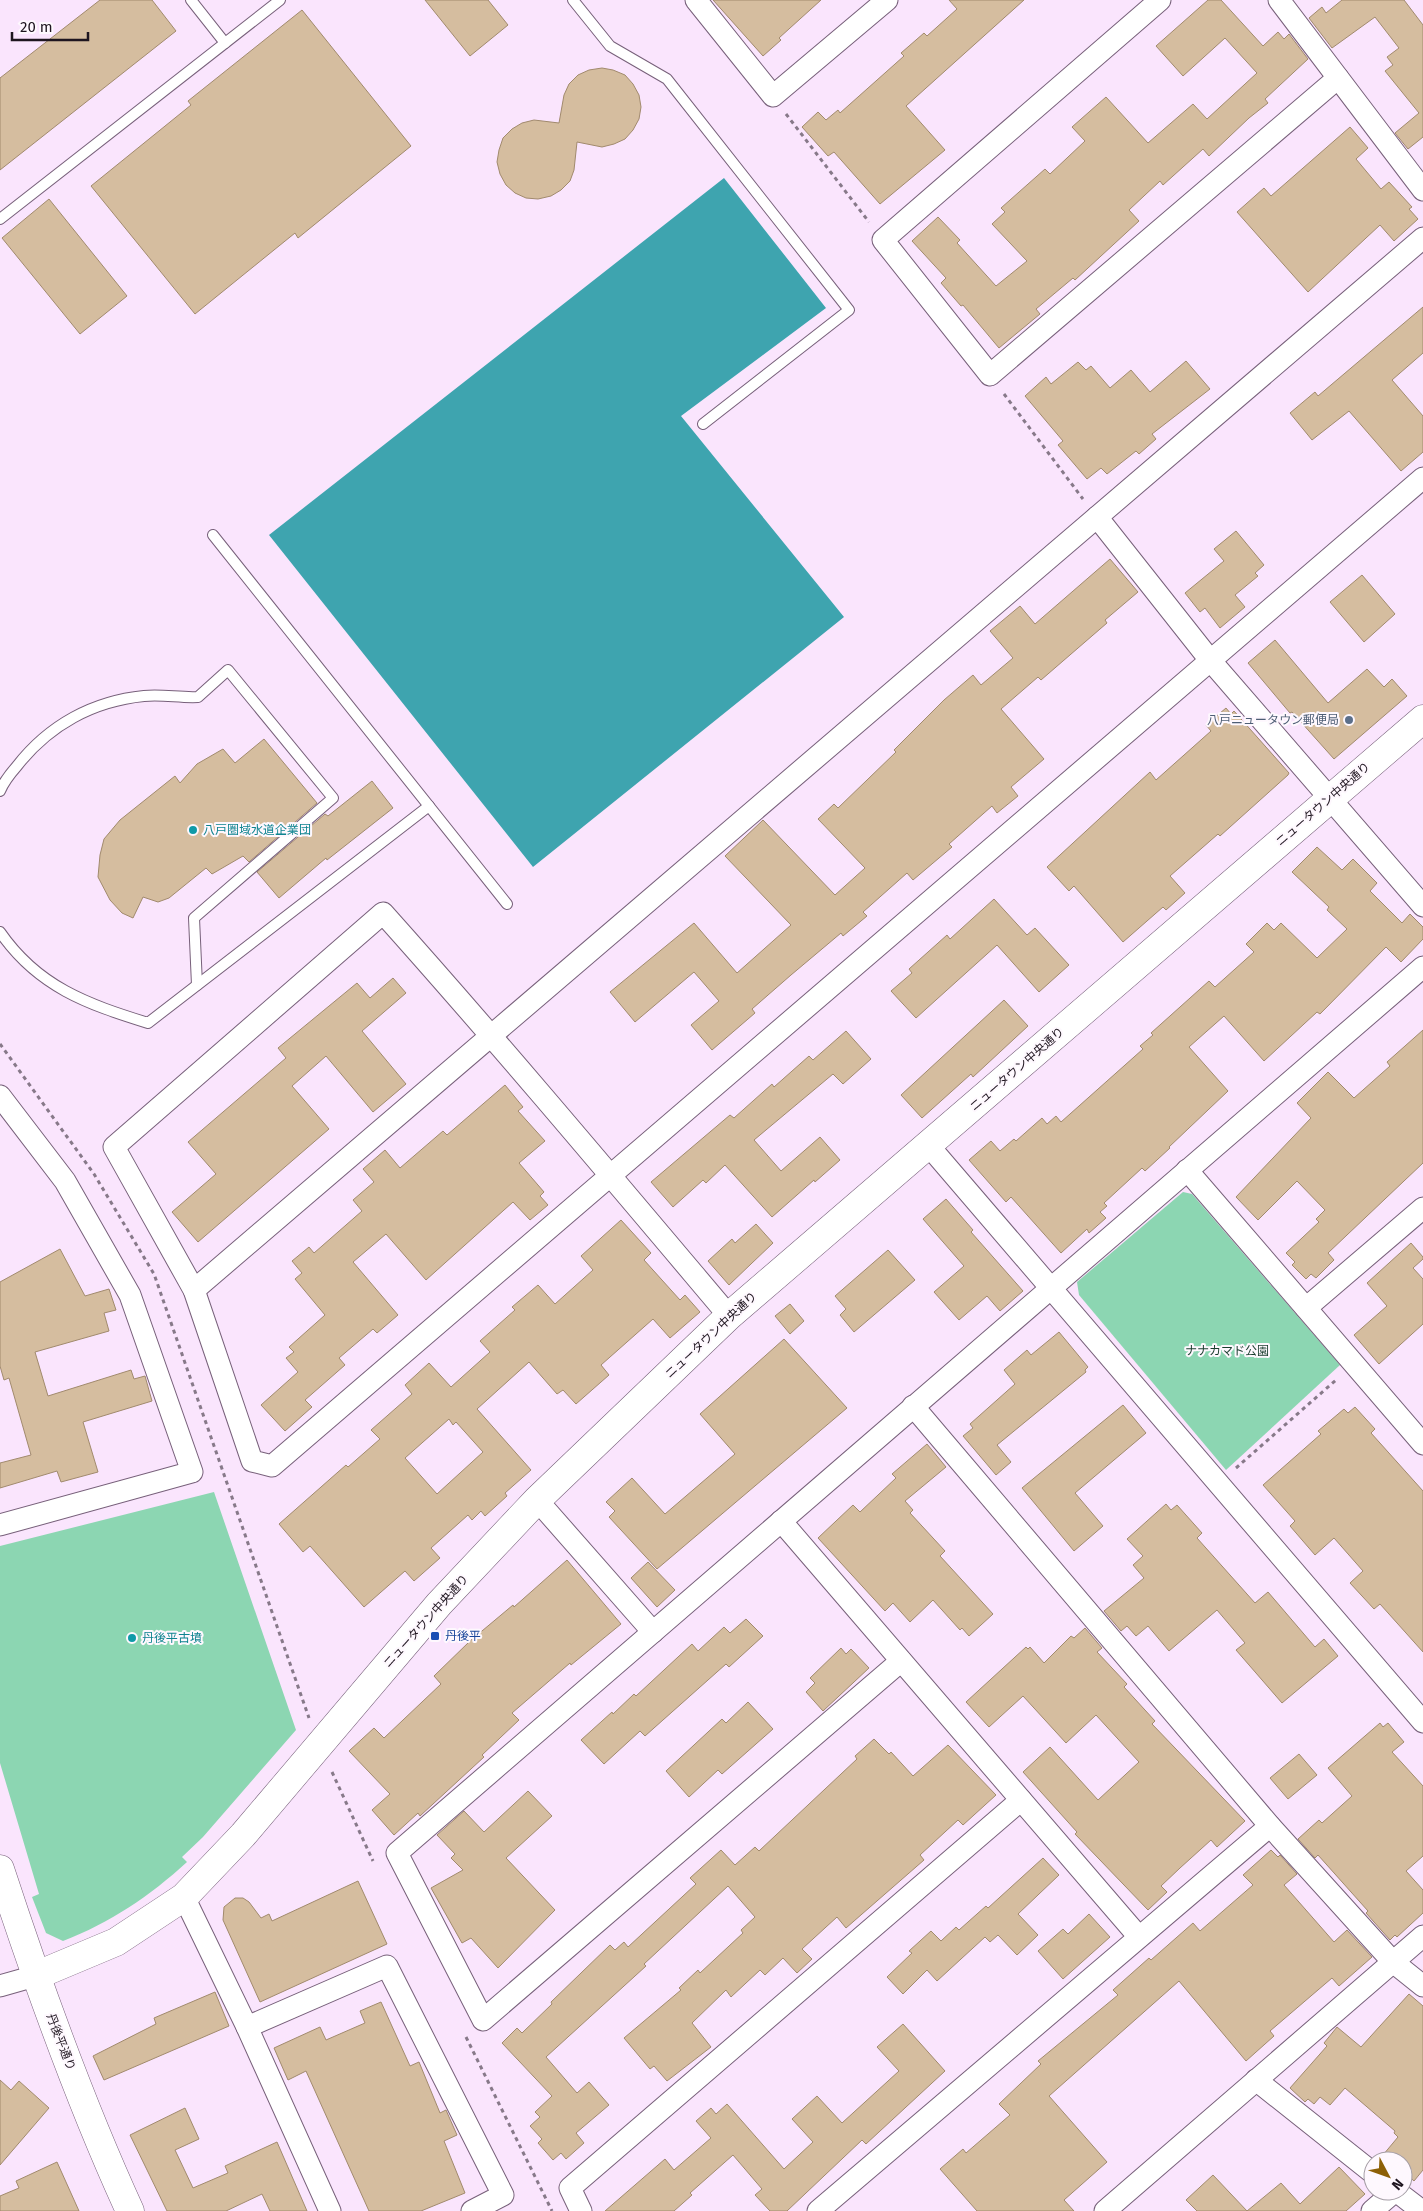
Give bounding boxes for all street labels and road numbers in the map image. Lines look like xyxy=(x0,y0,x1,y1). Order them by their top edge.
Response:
street label: ニュータウン中央通り xyxy=(1273,759,1373,849)
street label: ニュータウン中央通り xyxy=(967,1024,1067,1114)
street label: ニュータウン中央通り xyxy=(662,1289,760,1381)
street label: ニュータウン中央通り xyxy=(381,1572,471,1670)
street label: 丹後平通り xyxy=(44,2011,78,2073)

